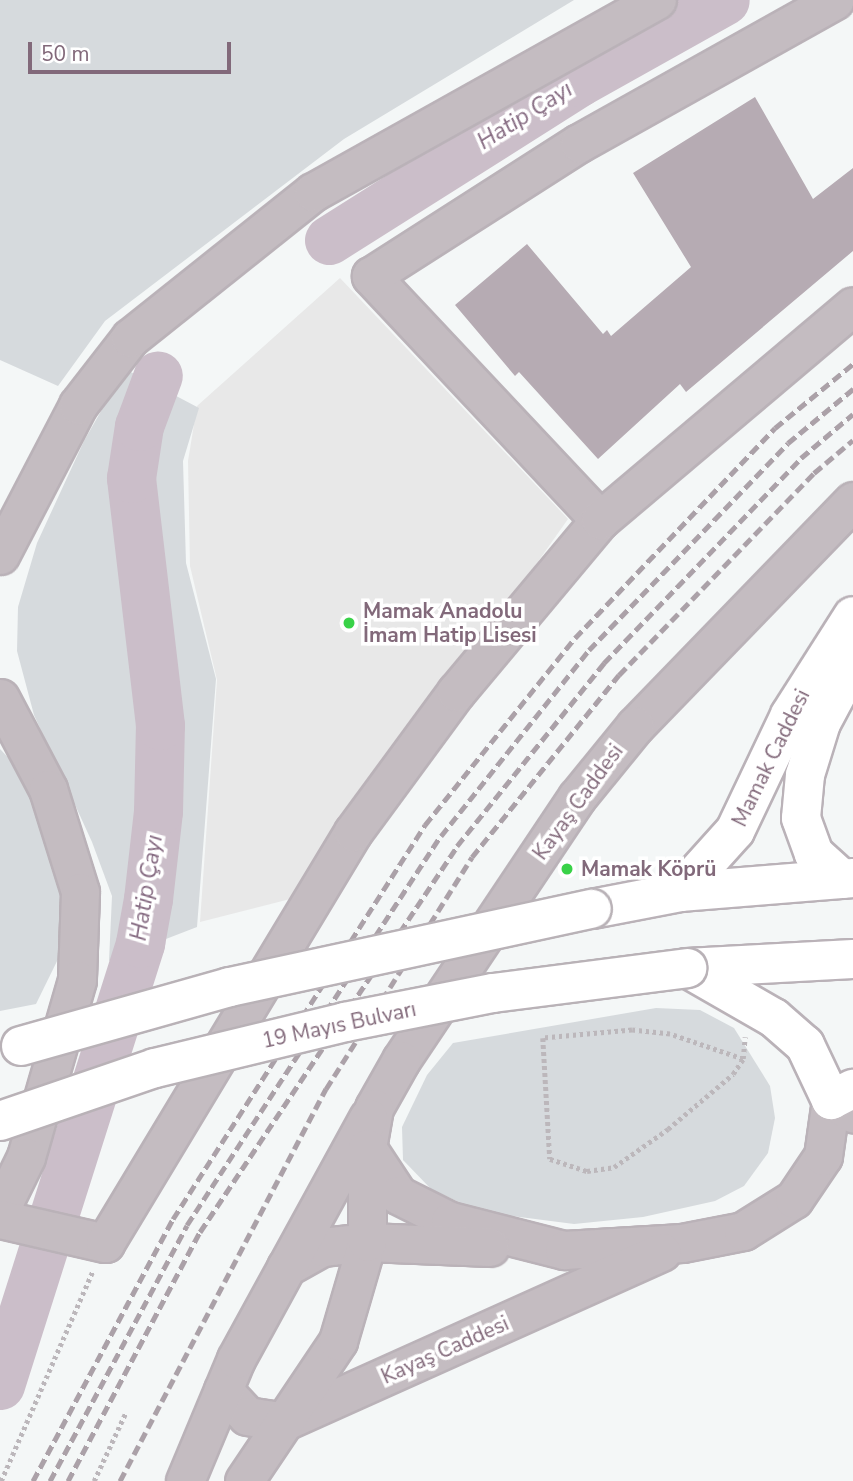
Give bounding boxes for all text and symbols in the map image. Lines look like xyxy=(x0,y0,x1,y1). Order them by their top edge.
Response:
scale bar xyxy=(32,28,234,72)
text: 50 m xyxy=(41,40,90,68)
water label: Hatip Çayı xyxy=(472,76,578,156)
place label: Mamak Anadolu İmam Hatip Lisesi xyxy=(363,598,537,648)
marker: Mamak Anadolu İmam Hatip Lisesi xyxy=(341,615,357,631)
street label: Mamak Caddesi xyxy=(727,685,815,831)
street label: Kayaş Caddesi xyxy=(528,739,628,865)
water label: Hatip Çayı xyxy=(125,833,169,943)
place label: Mamak Köprü xyxy=(581,856,716,882)
marker: Mamak Köprü xyxy=(559,861,575,877)
street label: 19 Mayıs Bulvarı xyxy=(260,996,418,1054)
street label: Kayaş Caddesi xyxy=(377,1311,513,1389)

